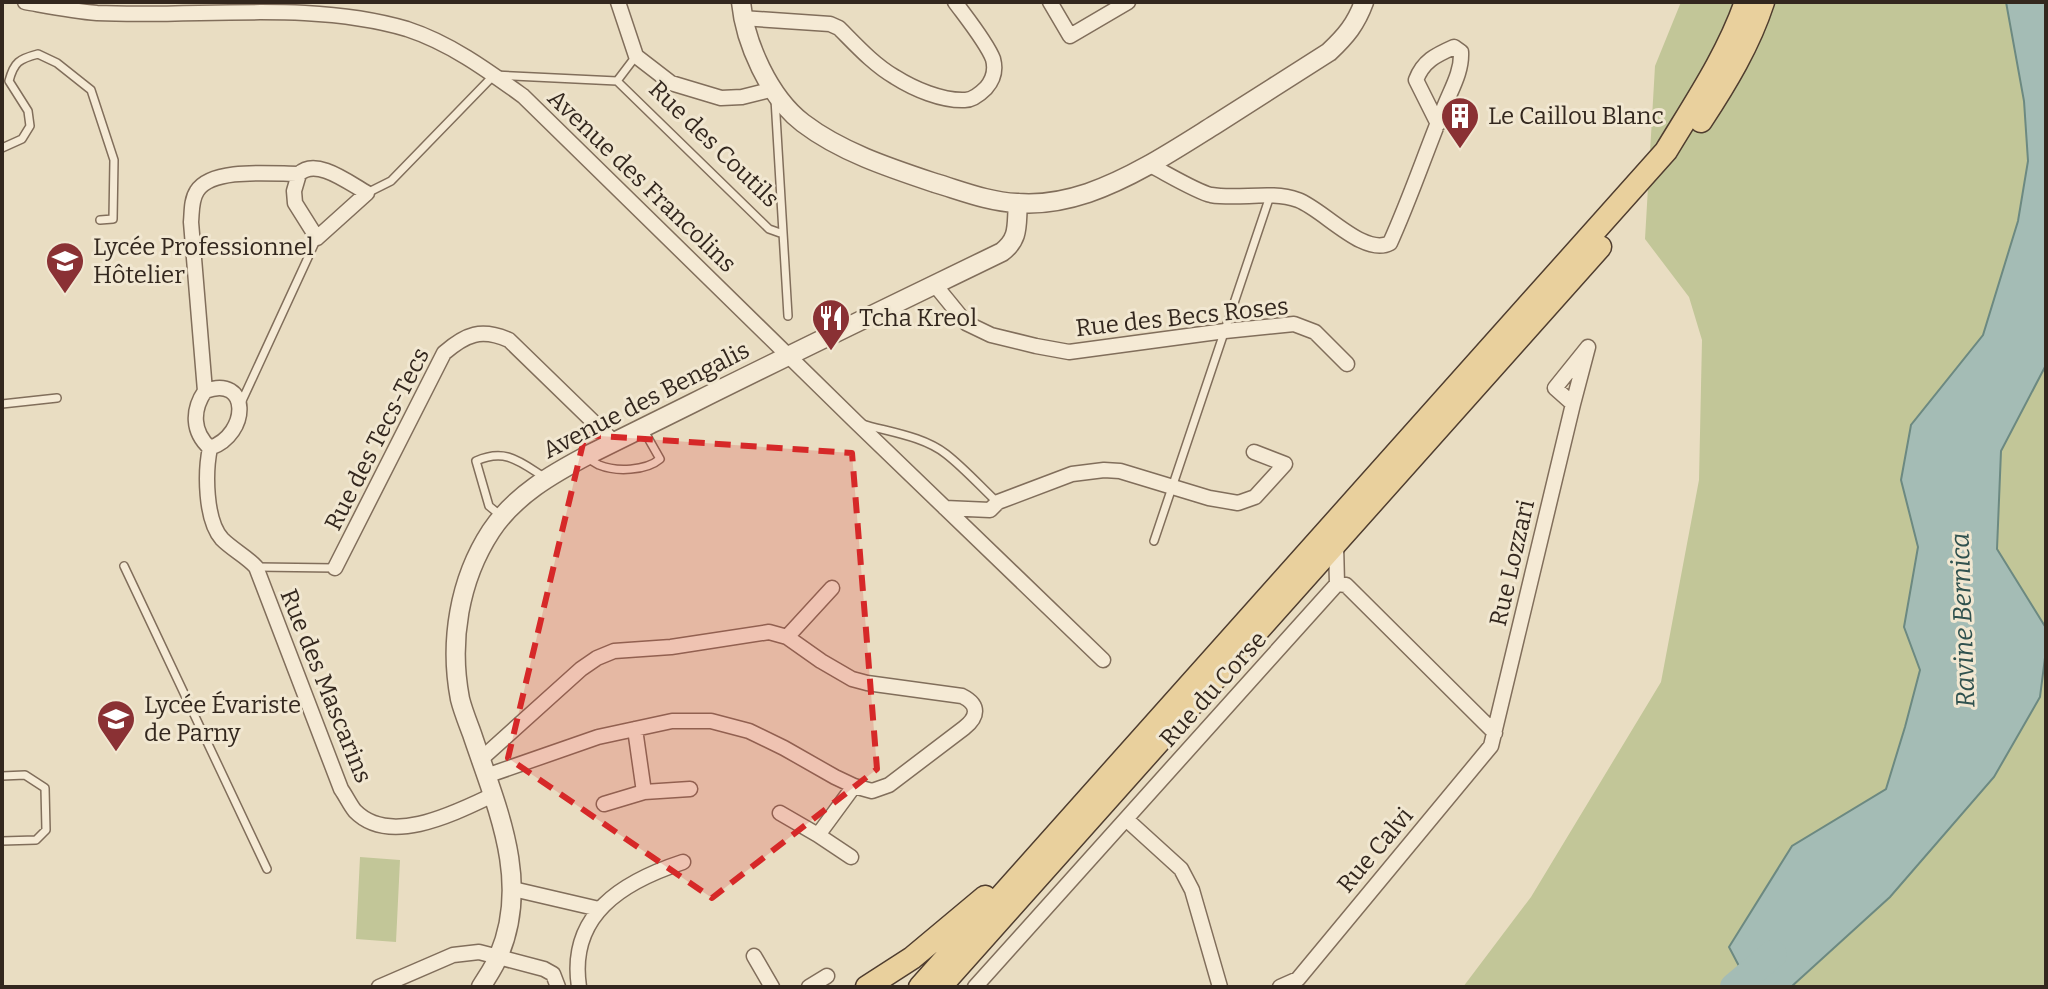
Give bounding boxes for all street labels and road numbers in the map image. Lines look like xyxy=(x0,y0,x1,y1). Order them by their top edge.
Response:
street label: Rue des Coutils xyxy=(643,75,785,213)
street label: Avenue des Francolins xyxy=(542,84,742,278)
street label: Rue des Becs Roses xyxy=(1074,292,1290,342)
street label: Avenue des Bengalis xyxy=(538,336,754,464)
street label: Rue des Tecs-Tecs xyxy=(319,343,435,535)
street label: Rue Lozzari xyxy=(1484,497,1540,629)
street label: Rue des Mascarins xyxy=(274,585,378,787)
street label: Rue du Corse xyxy=(1154,626,1272,752)
street label: Rue Calvi xyxy=(1331,802,1419,898)

